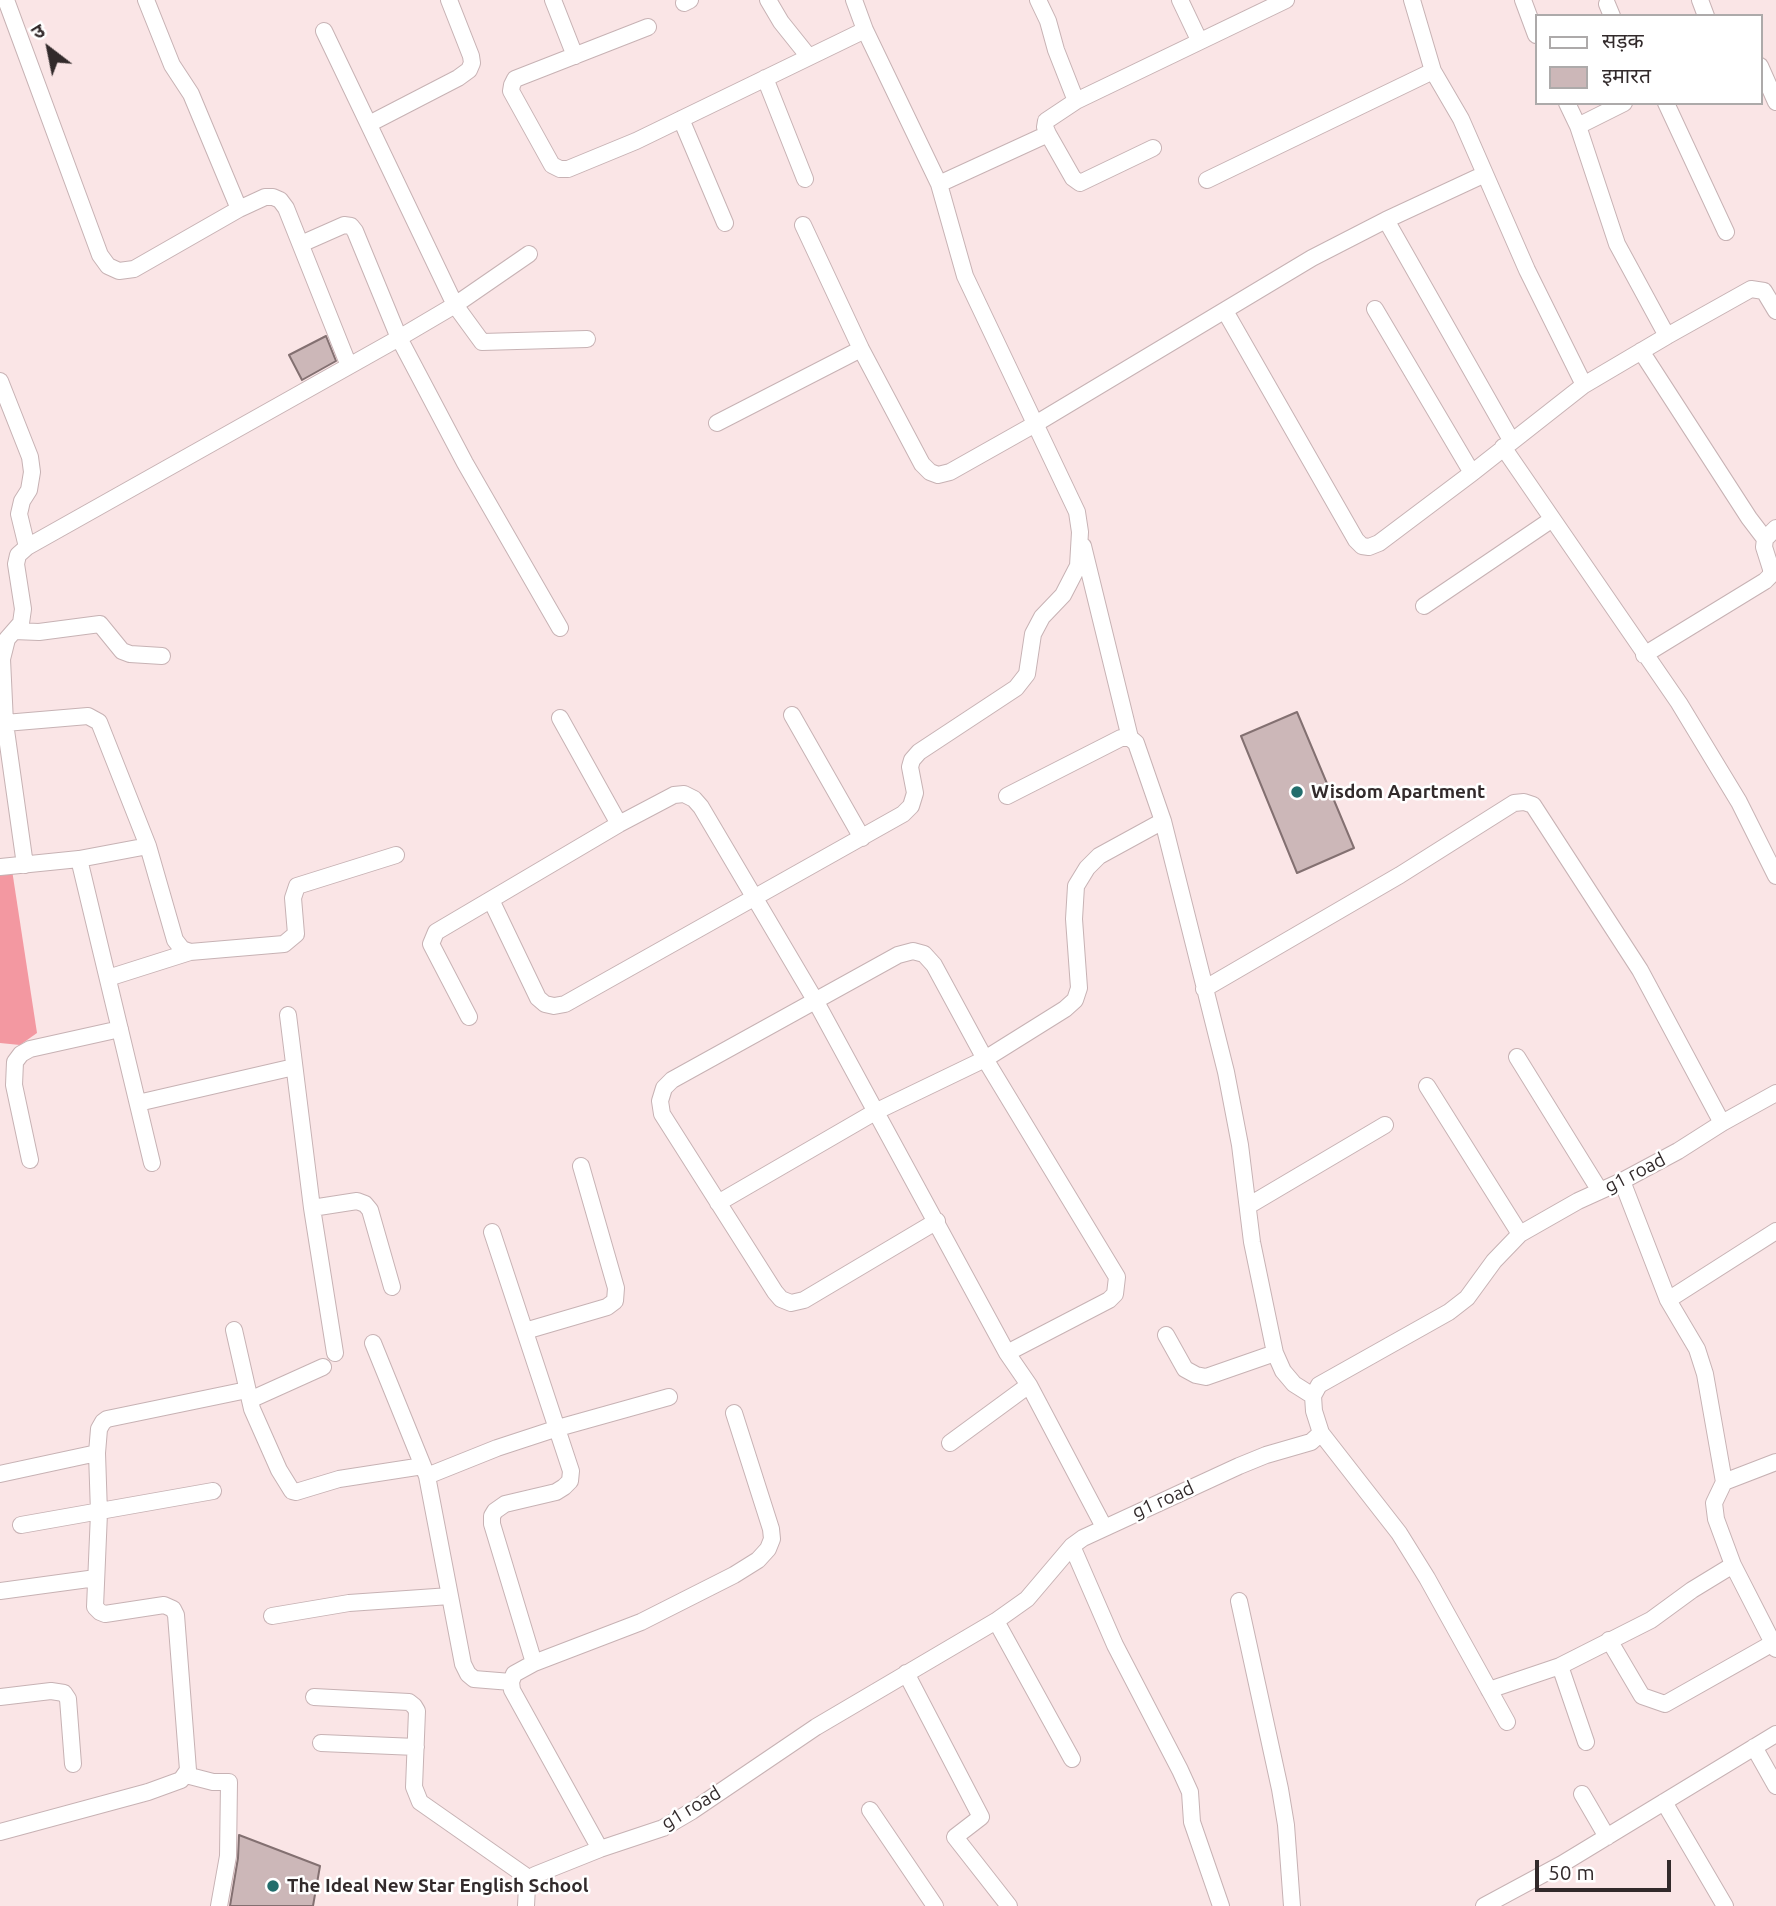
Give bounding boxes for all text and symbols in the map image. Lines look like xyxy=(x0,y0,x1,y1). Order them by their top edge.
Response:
north arrow xyxy=(14,14,84,84)
legend xyxy=(1534,14,1762,105)
text: उ xyxy=(27,19,48,43)
text: सड़क xyxy=(1602,28,1644,52)
text: इमारत xyxy=(1602,63,1651,87)
place label: Wisdom Apartment xyxy=(1311,781,1485,803)
marker: Wisdom Apartment xyxy=(1289,784,1305,800)
street label: g1 road xyxy=(1601,1148,1669,1198)
street label: g1 road xyxy=(1129,1476,1197,1524)
street label: g1 road xyxy=(657,1781,725,1835)
scale bar xyxy=(1538,1846,1674,1890)
text: 50 m xyxy=(1548,1860,1595,1884)
place label: The Ideal New Star English School xyxy=(287,1875,588,1897)
marker: The Ideal New Star English School xyxy=(265,1878,281,1894)

